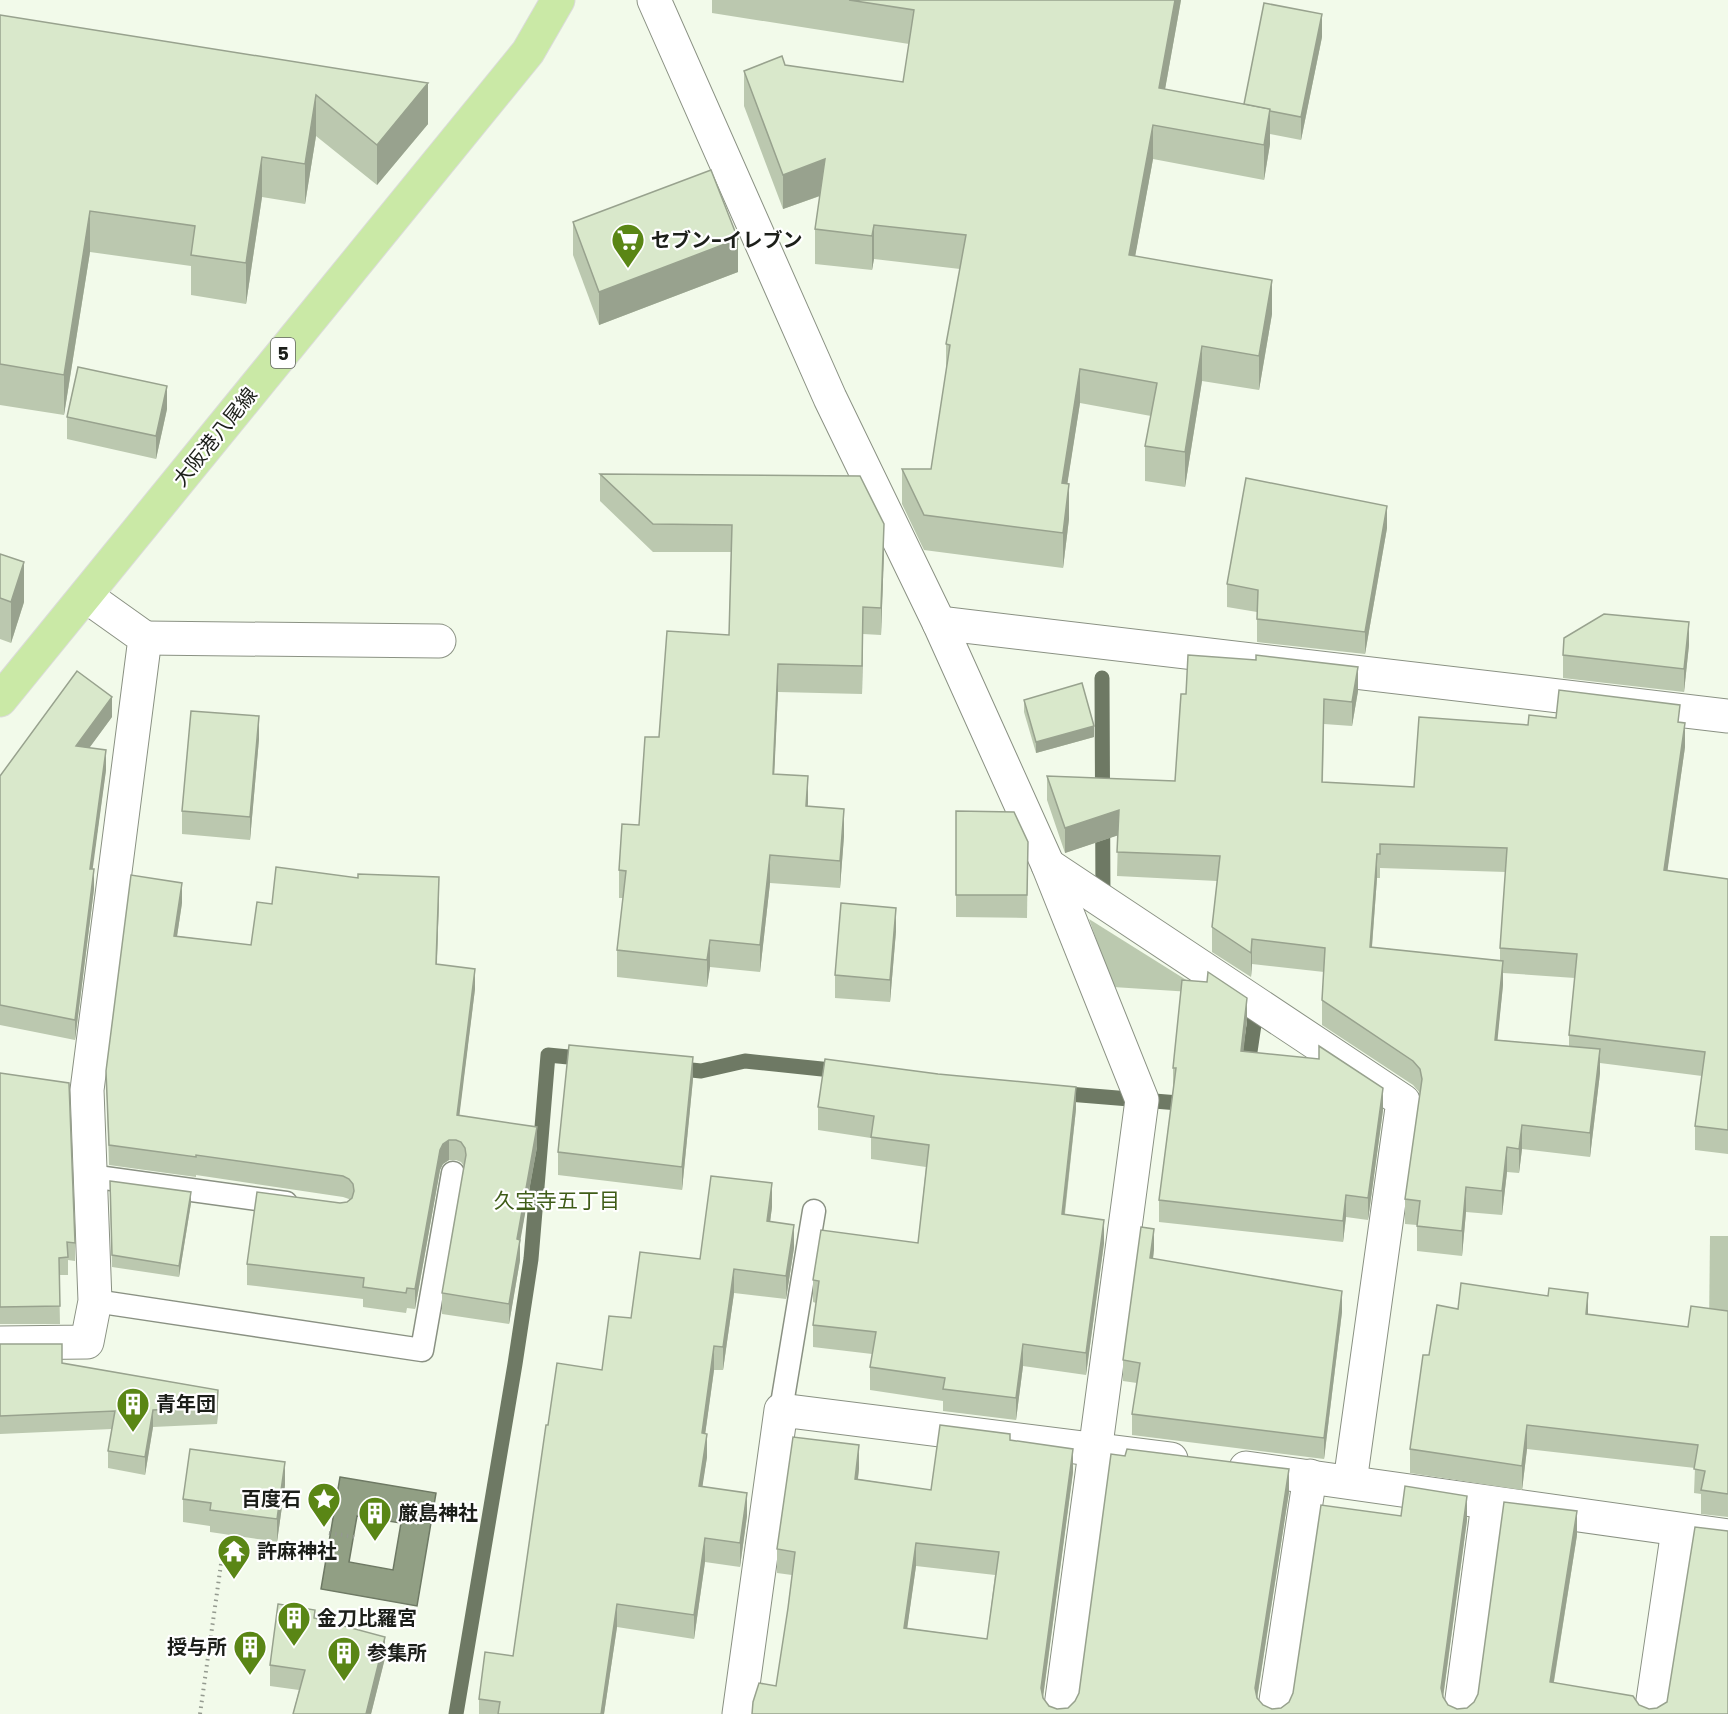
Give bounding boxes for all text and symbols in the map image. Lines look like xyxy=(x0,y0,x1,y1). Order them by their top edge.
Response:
supermarket icon: セブン-イレブン xyxy=(610,222,646,269)
place label: セブン-イレブン xyxy=(651,226,803,254)
road number: 5 xyxy=(271,338,295,368)
street label: 大阪港八尾線 xyxy=(166,382,264,492)
district label: 久宝寺五丁目 xyxy=(494,1186,620,1215)
building icon: 青年団 xyxy=(115,1386,151,1433)
place label: 青年団 xyxy=(156,1390,216,1418)
place icon: 百度石 xyxy=(306,1481,342,1528)
place label: 百度石 xyxy=(241,1485,301,1513)
building icon: 厳島神社 xyxy=(357,1495,393,1542)
place label: 厳島神社 xyxy=(398,1499,478,1527)
temple icon: 許麻神社 xyxy=(216,1533,252,1580)
place label: 許麻神社 xyxy=(257,1537,337,1565)
building icon: 金刀比羅宮 xyxy=(276,1600,312,1647)
place label: 金刀比羅宮 xyxy=(317,1604,417,1632)
building icon: 授与所 xyxy=(232,1629,268,1676)
place label: 授与所 xyxy=(167,1633,227,1661)
building icon: 参集所 xyxy=(326,1635,362,1682)
place label: 参集所 xyxy=(367,1639,427,1667)

